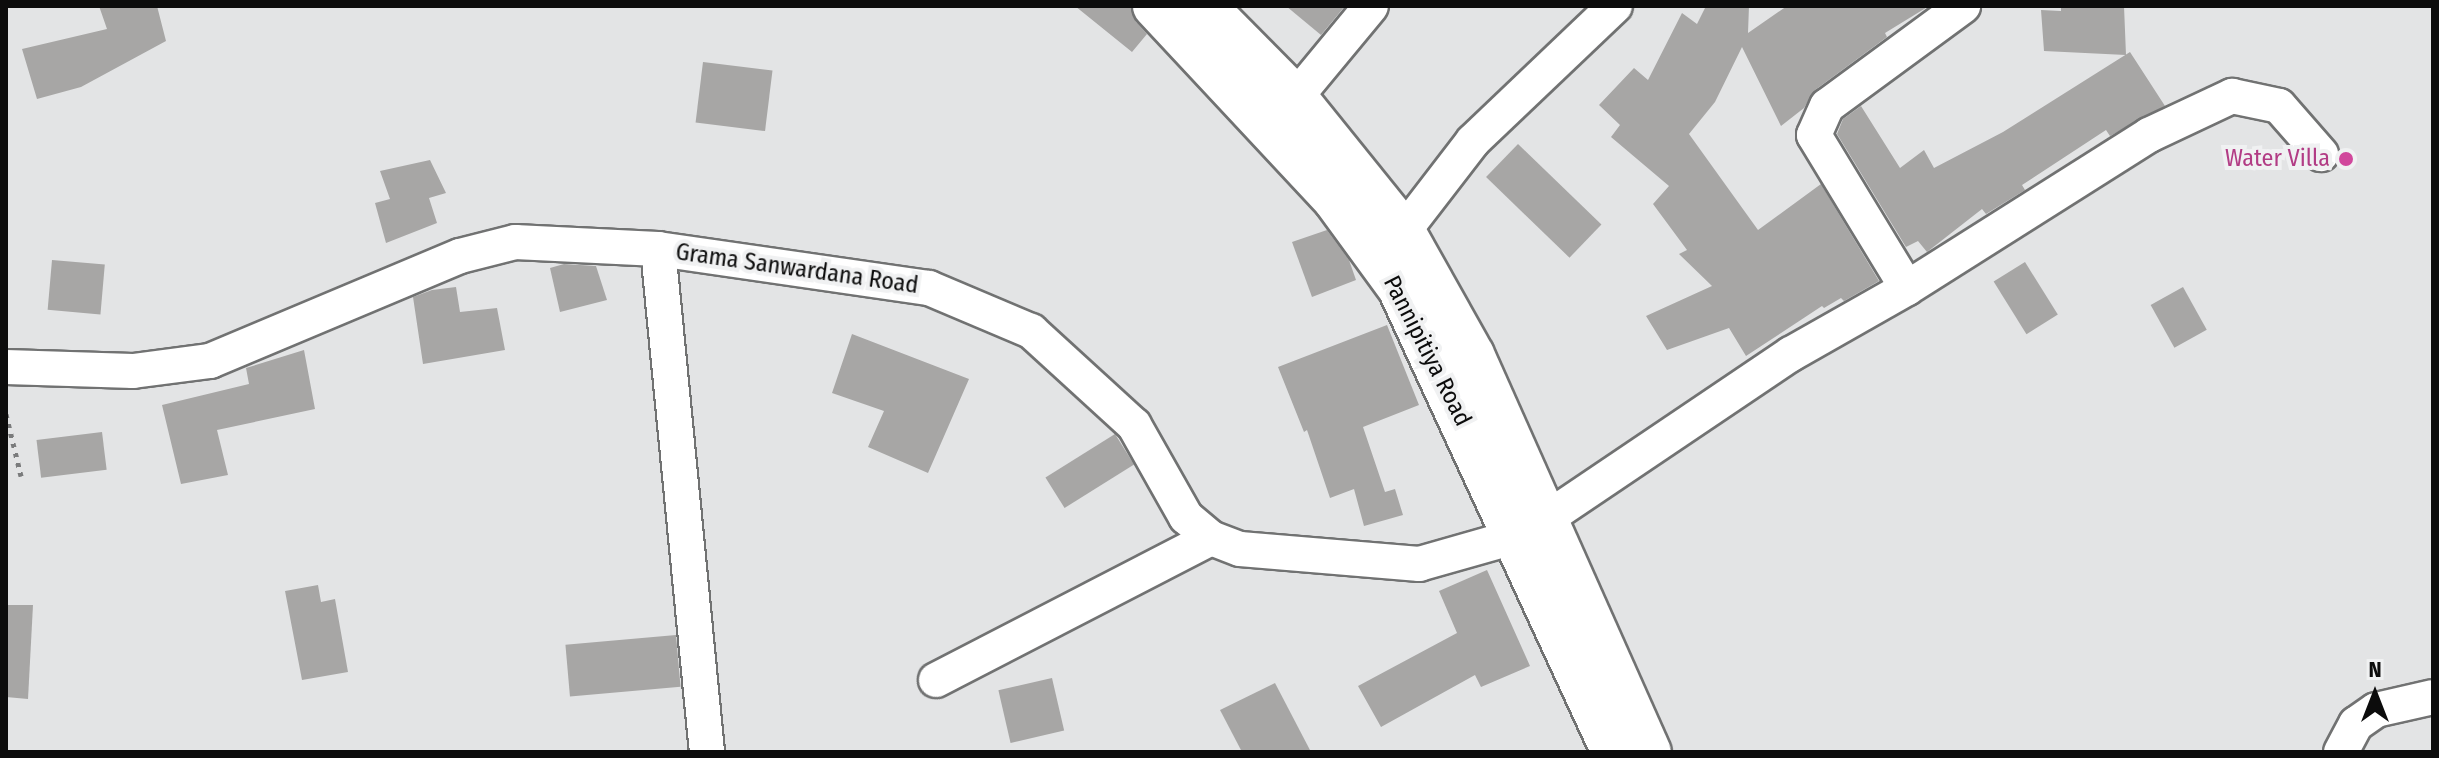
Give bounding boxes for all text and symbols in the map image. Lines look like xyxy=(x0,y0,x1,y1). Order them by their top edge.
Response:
place label: Water Villa xyxy=(2225,145,2330,173)
marker: Water Villa xyxy=(2337,150,2355,168)
street label: Grama Sanwardana Road xyxy=(674,238,920,300)
street label: Pannipitiya Road xyxy=(1377,271,1477,431)
north arrow xyxy=(2335,654,2415,734)
text: N xyxy=(2368,656,2382,683)

